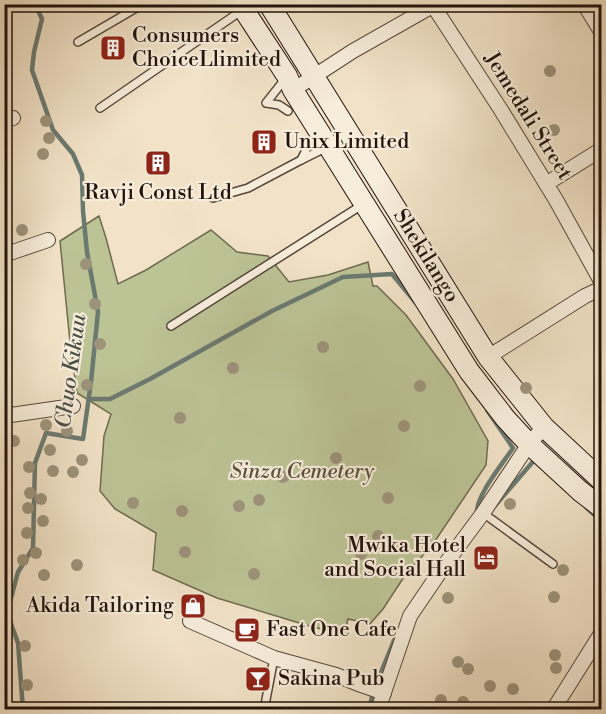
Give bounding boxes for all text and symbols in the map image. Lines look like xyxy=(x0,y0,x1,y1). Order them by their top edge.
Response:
place label: Consumers ChoiceLlimited xyxy=(132,23,281,73)
building icon: Consumers ChoiceLlimited xyxy=(98,33,128,63)
street label: Jemedali Street xyxy=(478,47,578,185)
building icon: Unix Limited xyxy=(249,127,279,157)
place label: Unix Limited xyxy=(284,129,409,155)
building icon: Ravji Const Ltd xyxy=(143,148,173,178)
place label: Ravji Const Ltd xyxy=(84,180,232,206)
street label: Shekilango xyxy=(387,205,465,307)
water label: Chuo Kikuu xyxy=(50,312,92,430)
park label: Sinza Cemetery xyxy=(230,459,375,485)
place label: Mwika Hotel and Social Hall xyxy=(324,533,466,583)
hotel icon: Mwika Hotel and Social Hall xyxy=(471,543,501,573)
shop icon: Akida Tailoring xyxy=(178,591,208,621)
place label: Akida Tailoring xyxy=(25,593,174,619)
cafe icon: Fast One Cafe xyxy=(232,615,262,645)
place label: Fast One Cafe xyxy=(266,617,397,643)
bar icon: Sakina Pub xyxy=(243,664,273,694)
place label: Sakina Pub xyxy=(278,666,385,692)

